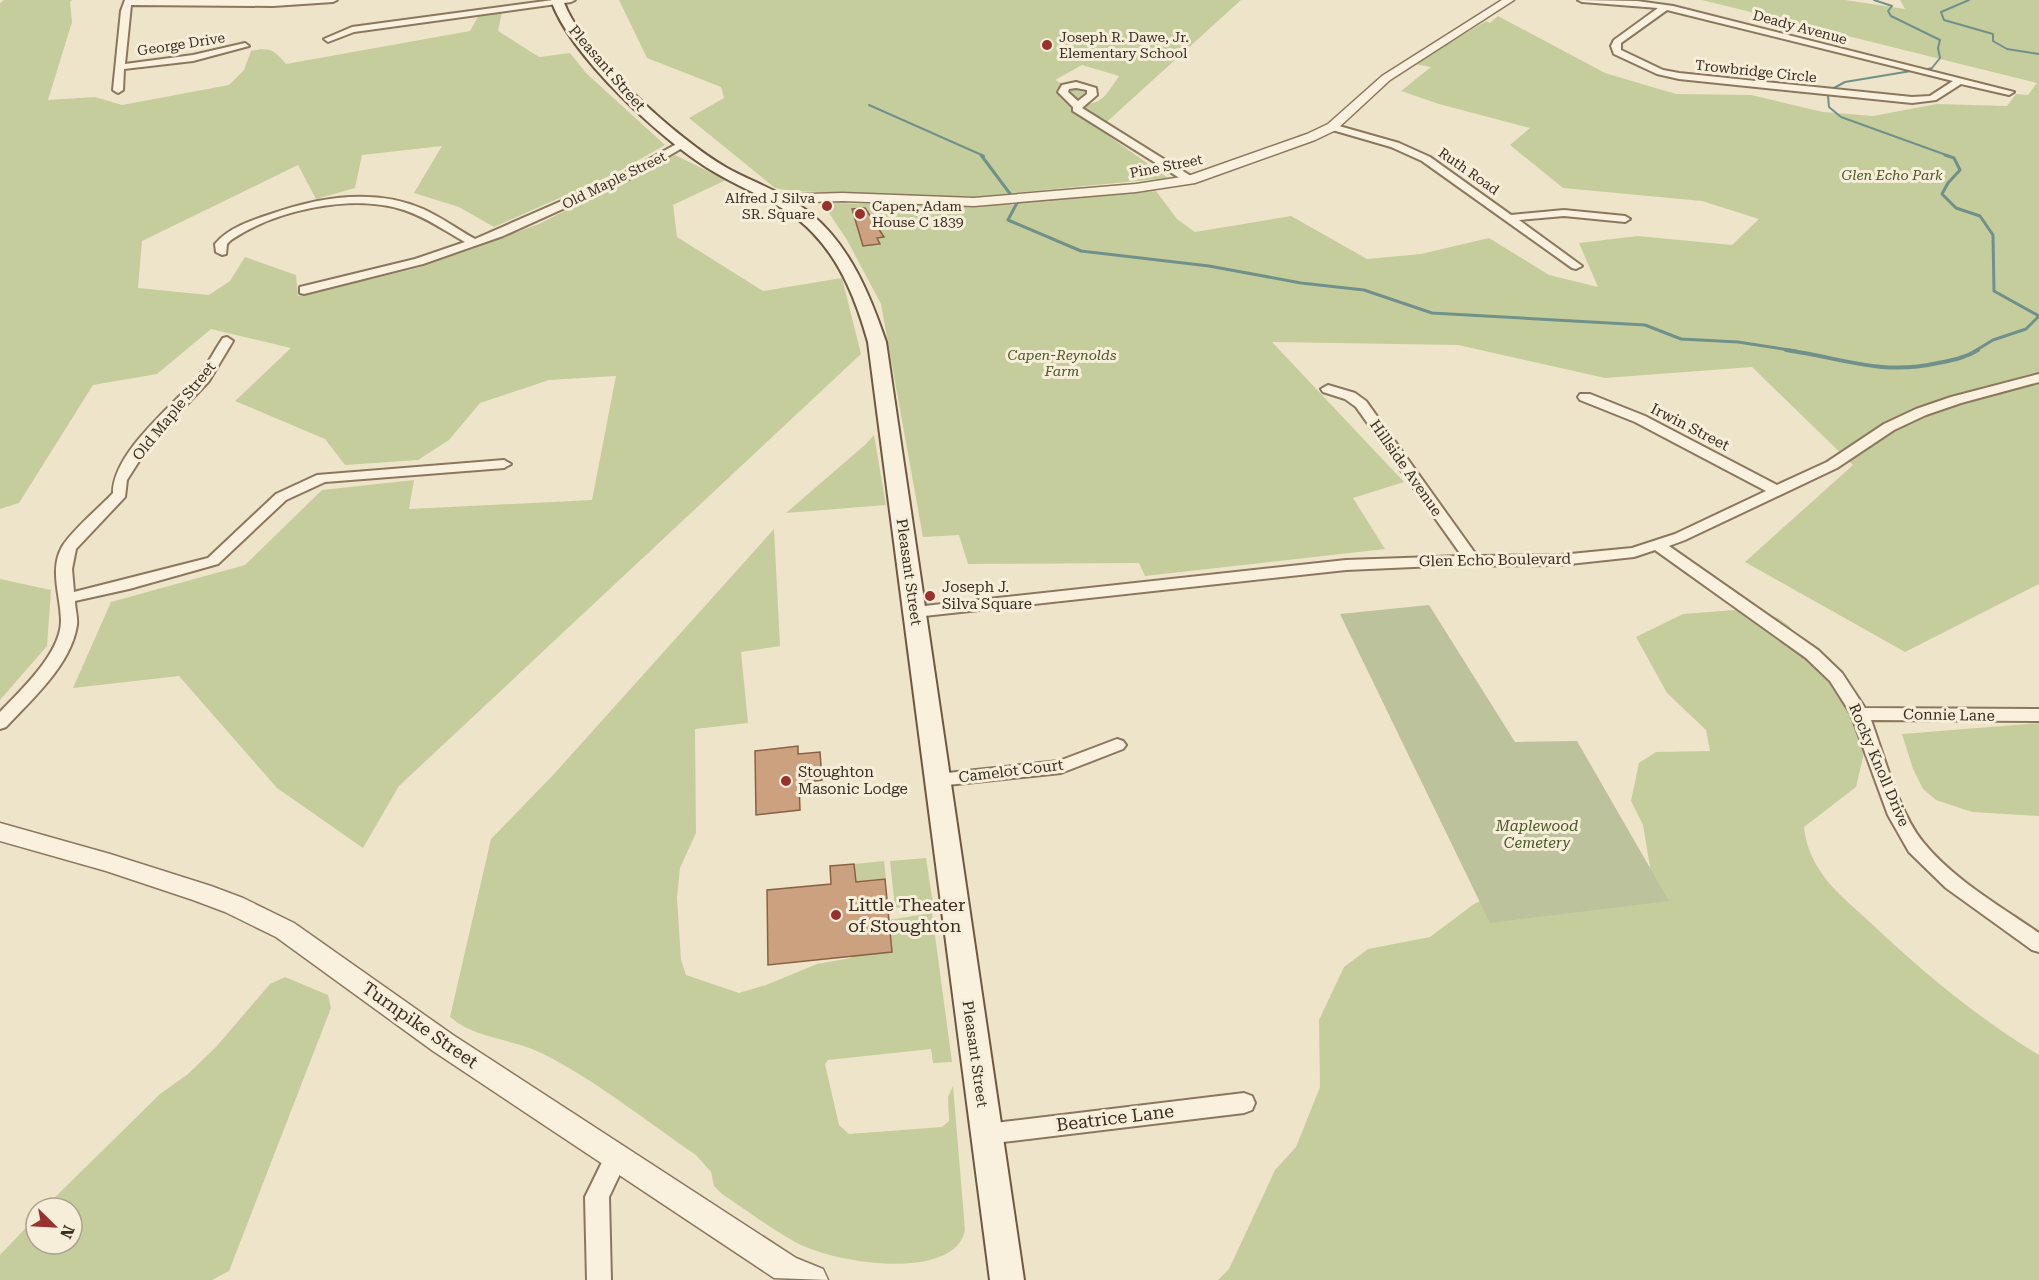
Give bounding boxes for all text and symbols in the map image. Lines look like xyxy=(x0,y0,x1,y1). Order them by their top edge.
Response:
street label: Deady Avenue xyxy=(1751,7,1849,47)
street label: Pleasant Street xyxy=(565,21,649,115)
street label: George Drive xyxy=(136,29,226,59)
place label: Joseph R. Dawe, Jr. Elementary School xyxy=(1059,29,1189,61)
marker: Joseph R. Dawe, Jr. Elementary School xyxy=(1040,38,1054,52)
street label: Trowbridge Circle xyxy=(1695,57,1818,85)
street label: Ruth Road xyxy=(1436,144,1502,198)
street label: Old Maple Street xyxy=(559,148,669,212)
street label: Pine Street xyxy=(1128,151,1204,181)
park label: Glen Echo Park xyxy=(1841,167,1943,183)
place label: Alfred J Silva SR. Square xyxy=(725,190,815,222)
place label: Capen, Adam House C 1839 xyxy=(872,198,964,230)
marker: Alfred J Silva SR. Square xyxy=(820,199,834,213)
marker: Capen, Adam House C 1839 xyxy=(853,207,867,221)
park label: Capen-Reynolds Farm xyxy=(1008,347,1117,379)
street label: Old Maple Street xyxy=(129,358,220,464)
street label: Irwin Street xyxy=(1648,400,1733,455)
street label: Hillside Avenue xyxy=(1366,416,1446,520)
street label: Pleasant Street xyxy=(893,517,925,627)
street label: Glen Echo Boulevard xyxy=(1419,550,1572,570)
place label: Joseph J. Silva Square xyxy=(942,578,1032,613)
marker: Joseph J. Silva Square xyxy=(923,589,937,603)
street label: Rocky Knoll Drive xyxy=(1845,701,1913,829)
street label: Connie Lane xyxy=(1903,705,1995,725)
street label: Camelot Court xyxy=(958,756,1065,786)
place label: Stoughton Masonic Lodge xyxy=(798,763,908,798)
marker: Stoughton Masonic Lodge xyxy=(779,774,793,788)
park label: Maplewood Cemetery xyxy=(1495,817,1578,852)
place label: Little Theater of Stoughton xyxy=(848,894,965,936)
marker: Little Theater of Stoughton xyxy=(829,908,843,922)
street label: Turnpike Street xyxy=(358,977,482,1073)
street label: Pleasant Street xyxy=(959,999,991,1109)
street label: Beatrice Lane xyxy=(1055,1100,1175,1135)
north arrow xyxy=(24,1196,84,1256)
text: N xyxy=(56,1222,78,1241)

